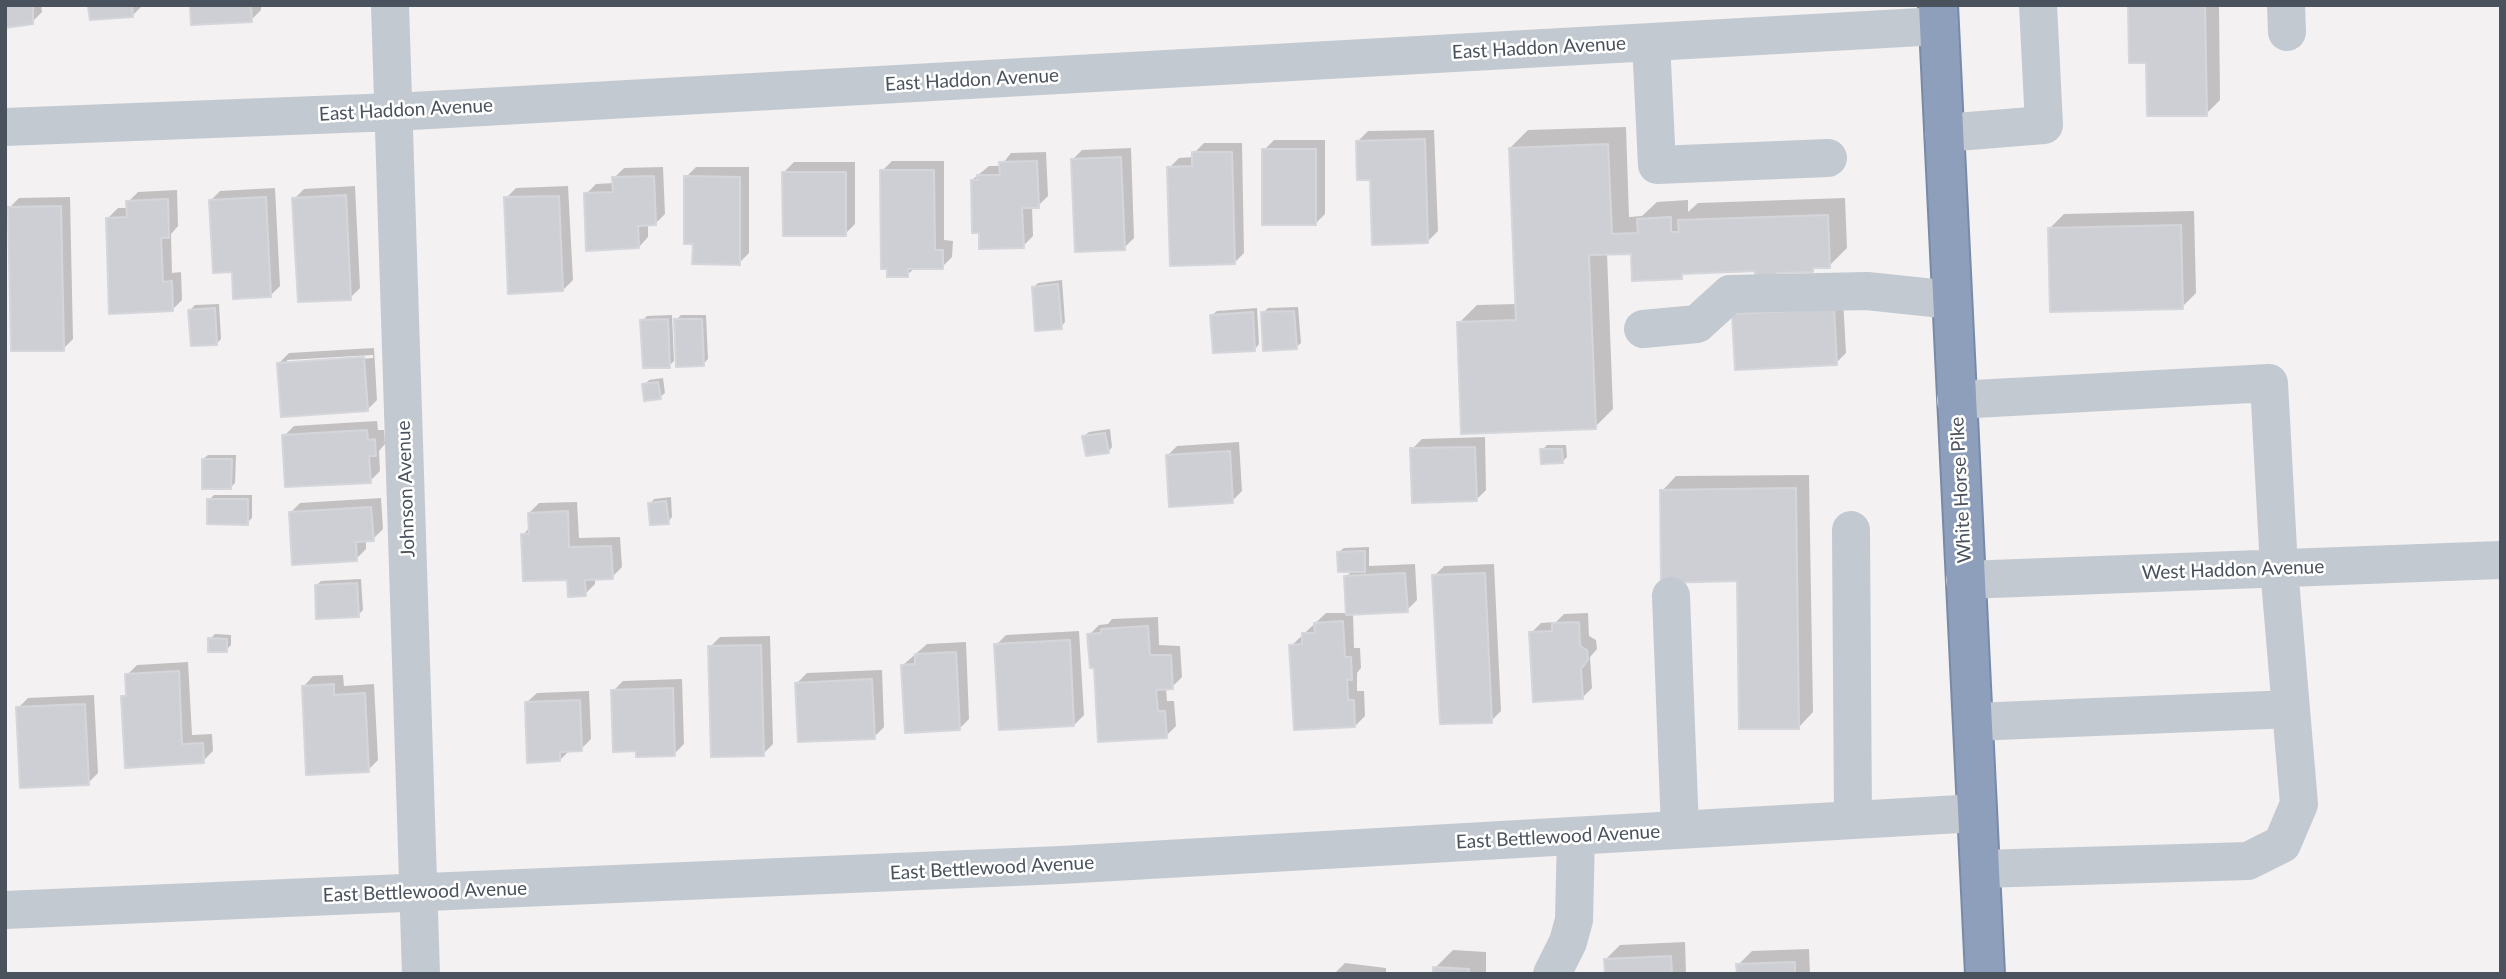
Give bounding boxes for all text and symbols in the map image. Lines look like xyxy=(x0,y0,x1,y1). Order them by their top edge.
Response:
street label: East Haddon Avenue xyxy=(1451,32,1627,64)
street label: East Haddon Avenue xyxy=(884,64,1060,96)
street label: East Haddon Avenue xyxy=(318,94,494,126)
street label: White Horse Pike xyxy=(1946,416,1976,564)
street label: Johnson Avenue xyxy=(392,420,420,558)
street label: West Haddon Avenue xyxy=(2141,555,2325,585)
street label: East Bettlewood Avenue xyxy=(1455,820,1661,854)
street label: East Bettlewood Avenue xyxy=(889,851,1095,885)
street label: East Bettlewood Avenue xyxy=(322,877,528,907)

